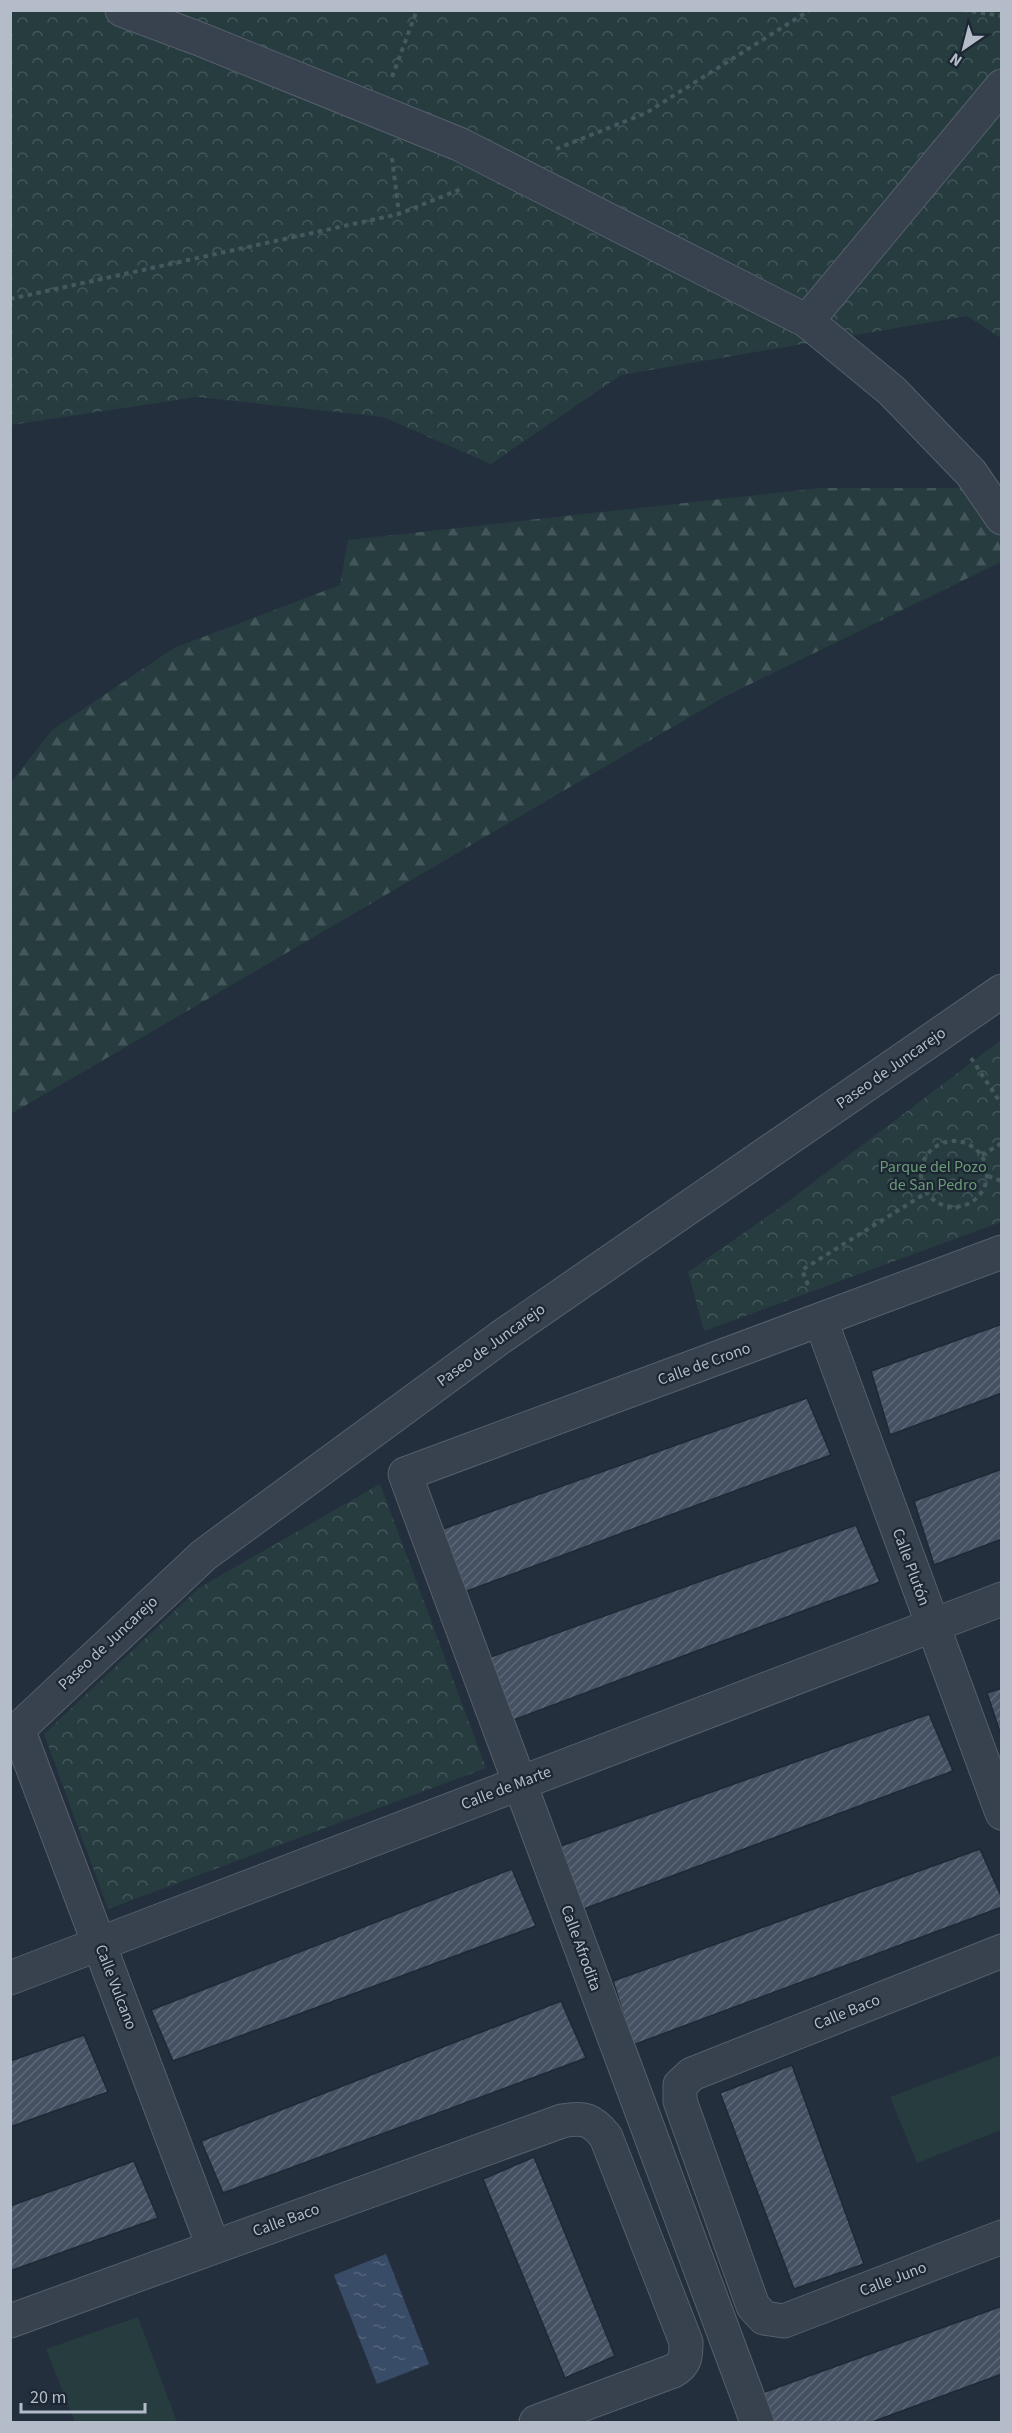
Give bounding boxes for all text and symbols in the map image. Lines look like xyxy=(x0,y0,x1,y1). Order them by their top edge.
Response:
north arrow xyxy=(934,18,994,78)
text: N xyxy=(945,47,967,72)
street label: Paseo de Juncarejo xyxy=(832,1022,950,1114)
park label: Parque del Pozo de San Pedro xyxy=(879,1156,987,1196)
street label: Paseo de Juncarejo xyxy=(432,1298,550,1392)
street label: Calle de Crono xyxy=(655,1337,753,1391)
street label: Calle Plutón xyxy=(887,1525,935,1609)
street label: Paseo de Juncarejo xyxy=(53,1591,163,1695)
street label: Calle de Marte xyxy=(458,1761,554,1815)
street label: Calle Afrodita xyxy=(555,1902,607,1994)
street label: Calle Vulcano xyxy=(90,1941,142,2033)
street label: Calle Baco xyxy=(811,1989,883,2035)
street label: Calle Baco xyxy=(250,2198,322,2242)
street label: Calle Juno xyxy=(856,2256,930,2302)
scale bar xyxy=(21,2376,146,2414)
text: 20 m xyxy=(30,2385,66,2410)

